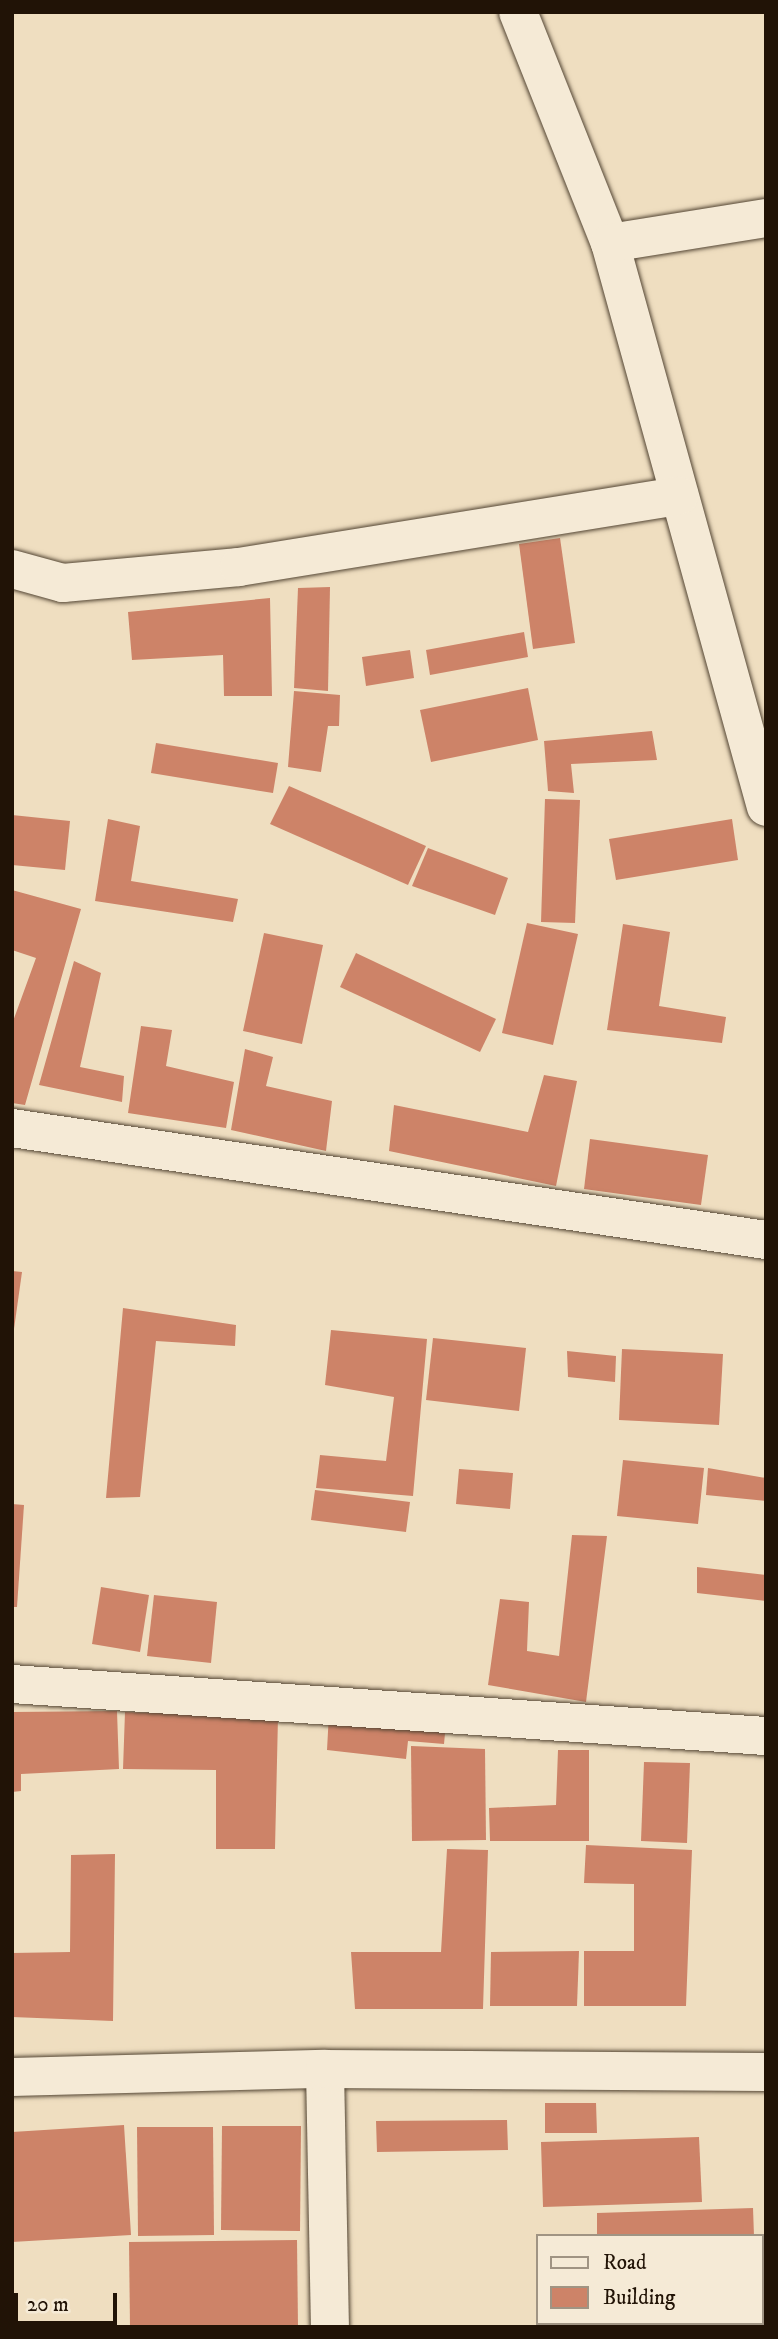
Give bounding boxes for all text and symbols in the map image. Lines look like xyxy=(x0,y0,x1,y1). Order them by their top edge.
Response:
legend xyxy=(536,2234,764,2325)
text: Road xyxy=(603,2250,647,2276)
scale bar xyxy=(18,2280,121,2324)
text: Building xyxy=(603,2285,675,2311)
text: 20 m xyxy=(27,2292,69,2318)

